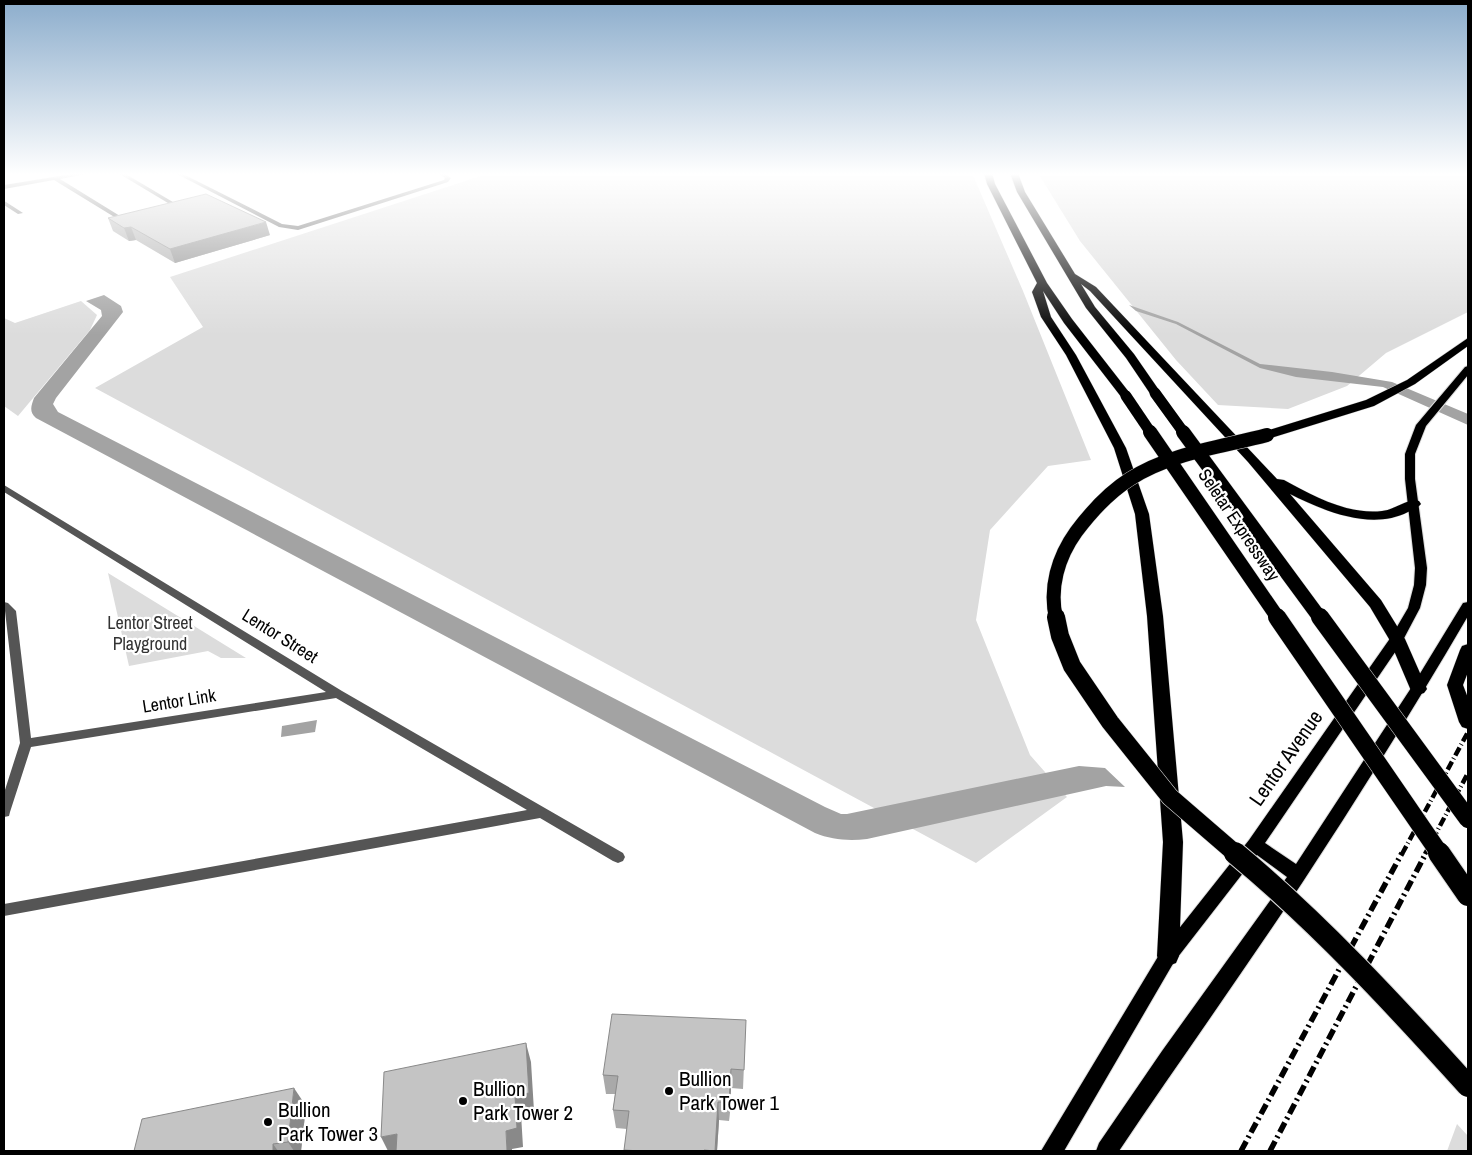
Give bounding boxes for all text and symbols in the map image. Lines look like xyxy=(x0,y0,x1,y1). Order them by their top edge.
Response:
street label: Seletar Expressway xyxy=(1193,464,1287,586)
street label: Lentor Street xyxy=(237,602,323,669)
park label: Lentor Street Playground xyxy=(107,610,193,656)
street label: Lentor Link xyxy=(140,682,218,719)
street label: Lentor Avenue xyxy=(1242,704,1329,811)
place label: Bullion Park Tower 1 xyxy=(679,1064,780,1117)
place label: Bullion Park Tower 2 xyxy=(473,1074,573,1127)
marker: Bullion Park Tower 1 xyxy=(663,1085,675,1097)
place label: Bullion Park Tower 3 xyxy=(278,1095,378,1148)
marker: Bullion Park Tower 2 xyxy=(457,1095,469,1107)
marker: Bullion Park Tower 3 xyxy=(262,1116,274,1128)

